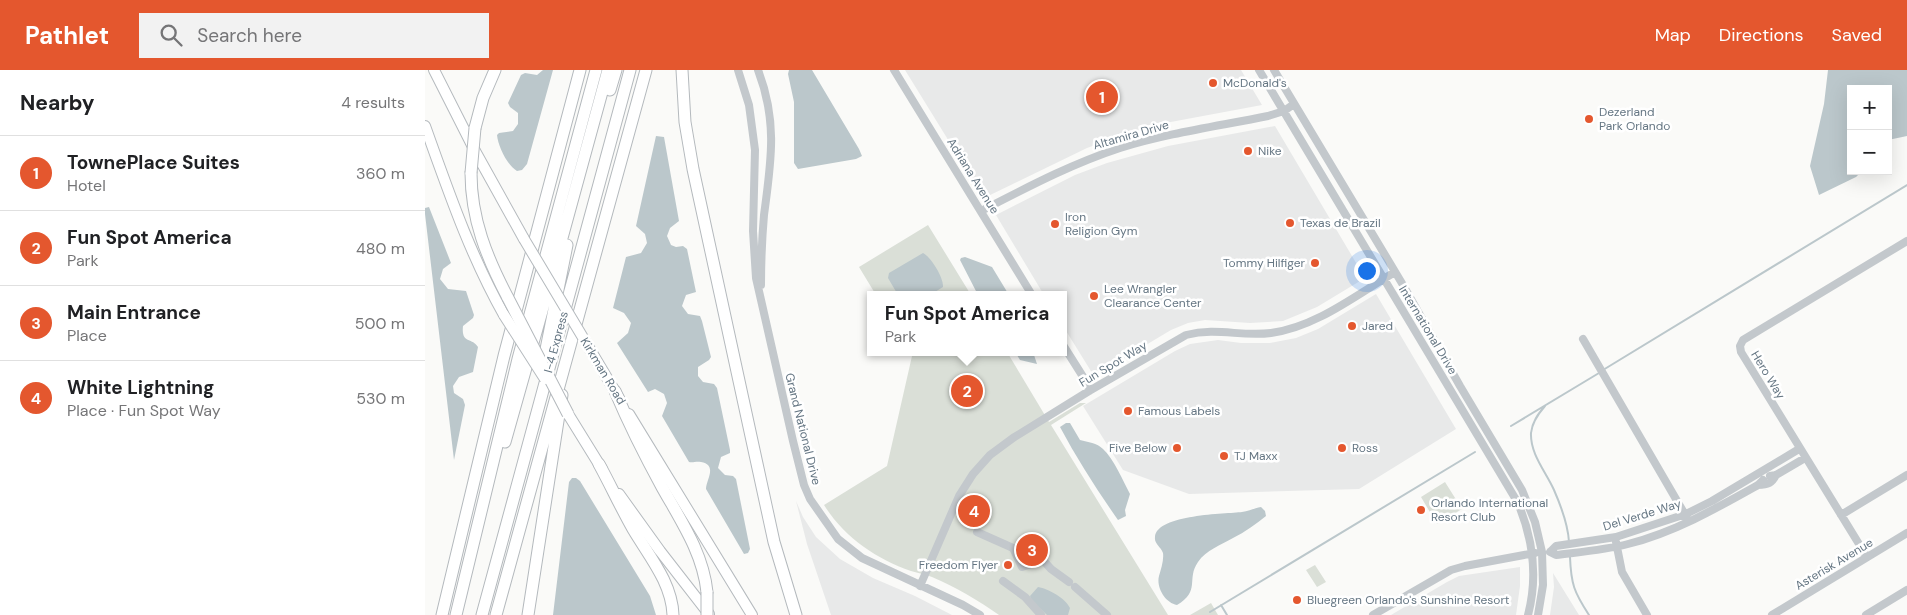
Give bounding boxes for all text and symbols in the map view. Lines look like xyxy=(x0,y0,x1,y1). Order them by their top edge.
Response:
search box xyxy=(139,13,489,58)
text: Pathlet xyxy=(25,20,109,51)
icon: search xyxy=(157,21,185,49)
text: Search here xyxy=(197,23,302,48)
text: Map xyxy=(1655,23,1691,47)
text: Directions xyxy=(1719,23,1804,47)
text: Saved xyxy=(1832,23,1882,47)
place label: McDonald's xyxy=(1223,75,1287,91)
marker: McDonald's xyxy=(1207,77,1219,89)
pin: 1 xyxy=(1086,78,1118,116)
map controls xyxy=(1847,85,1892,175)
button: + xyxy=(1847,85,1892,130)
text: Nearby xyxy=(20,89,94,117)
text: 4 results xyxy=(341,92,405,113)
place label: Dezerland Park Orlando xyxy=(1599,104,1670,134)
marker: Dezerland Park Orlando xyxy=(1583,113,1595,125)
street label: Altamira Drive xyxy=(1091,117,1171,153)
button: − xyxy=(1847,130,1892,175)
street label: Adriana Avenue xyxy=(943,135,1003,217)
place label: Nike xyxy=(1258,143,1282,159)
marker: Nike xyxy=(1242,145,1254,157)
text: TownePlace Suites xyxy=(67,150,240,175)
text: 1 xyxy=(33,163,39,184)
text: 360 m xyxy=(356,163,405,184)
text: Hotel xyxy=(67,175,106,196)
place label: Iron Religion Gym xyxy=(1065,209,1137,239)
place label: Texas de Brazil xyxy=(1300,215,1381,231)
marker: Texas de Brazil xyxy=(1284,217,1296,229)
marker: Iron Religion Gym xyxy=(1049,218,1061,230)
text: Fun Spot America xyxy=(67,225,232,250)
text: 2 xyxy=(31,238,41,259)
text: 480 m xyxy=(356,238,405,259)
text: Park xyxy=(67,250,99,271)
place label: Tommy Hilfiger xyxy=(1223,255,1306,271)
marker: Tommy Hilfiger xyxy=(1309,257,1321,269)
your location xyxy=(1354,258,1380,284)
place label: Lee Wrangler Clearance Center xyxy=(1104,281,1202,311)
street label: International Drive xyxy=(1395,283,1461,378)
marker: Lee Wrangler Clearance Center xyxy=(1088,290,1100,302)
popup xyxy=(867,291,1067,356)
text: Main Entrance xyxy=(67,300,201,325)
text: Fun Spot America xyxy=(885,301,1049,326)
street label: I-4 Express xyxy=(540,309,572,375)
text: 3 xyxy=(31,313,41,334)
text: 500 m xyxy=(355,313,405,334)
place label: Jared xyxy=(1362,318,1393,334)
marker: Jared xyxy=(1346,320,1358,332)
text: Place xyxy=(67,325,107,346)
text: Park xyxy=(885,326,916,347)
street label: Kirkman Road xyxy=(577,334,629,408)
street label: Fun Spot Way xyxy=(1076,337,1150,391)
street label: Hero Way xyxy=(1747,348,1789,402)
street label: Grand National Drive xyxy=(781,371,825,487)
pin: 2 xyxy=(951,372,983,410)
text: White Lightning xyxy=(67,375,214,400)
text: 4 xyxy=(31,388,41,409)
text: 530 m xyxy=(356,388,405,409)
text: Place · Fun Spot Way xyxy=(67,400,221,421)
place label: Famous Labels xyxy=(1138,403,1220,419)
marker: Famous Labels xyxy=(1122,405,1134,417)
place label: Five Below xyxy=(1109,440,1167,456)
place label: Ross xyxy=(1352,440,1378,456)
marker: Five Below xyxy=(1171,442,1183,454)
marker: Ross xyxy=(1336,442,1348,454)
place label: TJ Maxx xyxy=(1234,448,1278,464)
marker: TJ Maxx xyxy=(1218,450,1230,462)
pin: 4 xyxy=(958,492,990,530)
place label: Orlando International Resort Club xyxy=(1431,495,1548,525)
street label: Del Verde Way xyxy=(1601,495,1683,534)
marker: Orlando International Resort Club xyxy=(1415,504,1427,516)
pin: 3 xyxy=(1016,531,1048,569)
street label: Asterisk Avenue xyxy=(1792,534,1876,594)
place label: Freedom Flyer xyxy=(919,557,999,573)
marker: Freedom Flyer xyxy=(1002,559,1014,571)
place label: Bluegreen Orlando's Sunshine Resort xyxy=(1307,592,1510,608)
marker: Bluegreen Orlando's Sunshine Resort xyxy=(1291,594,1303,606)

